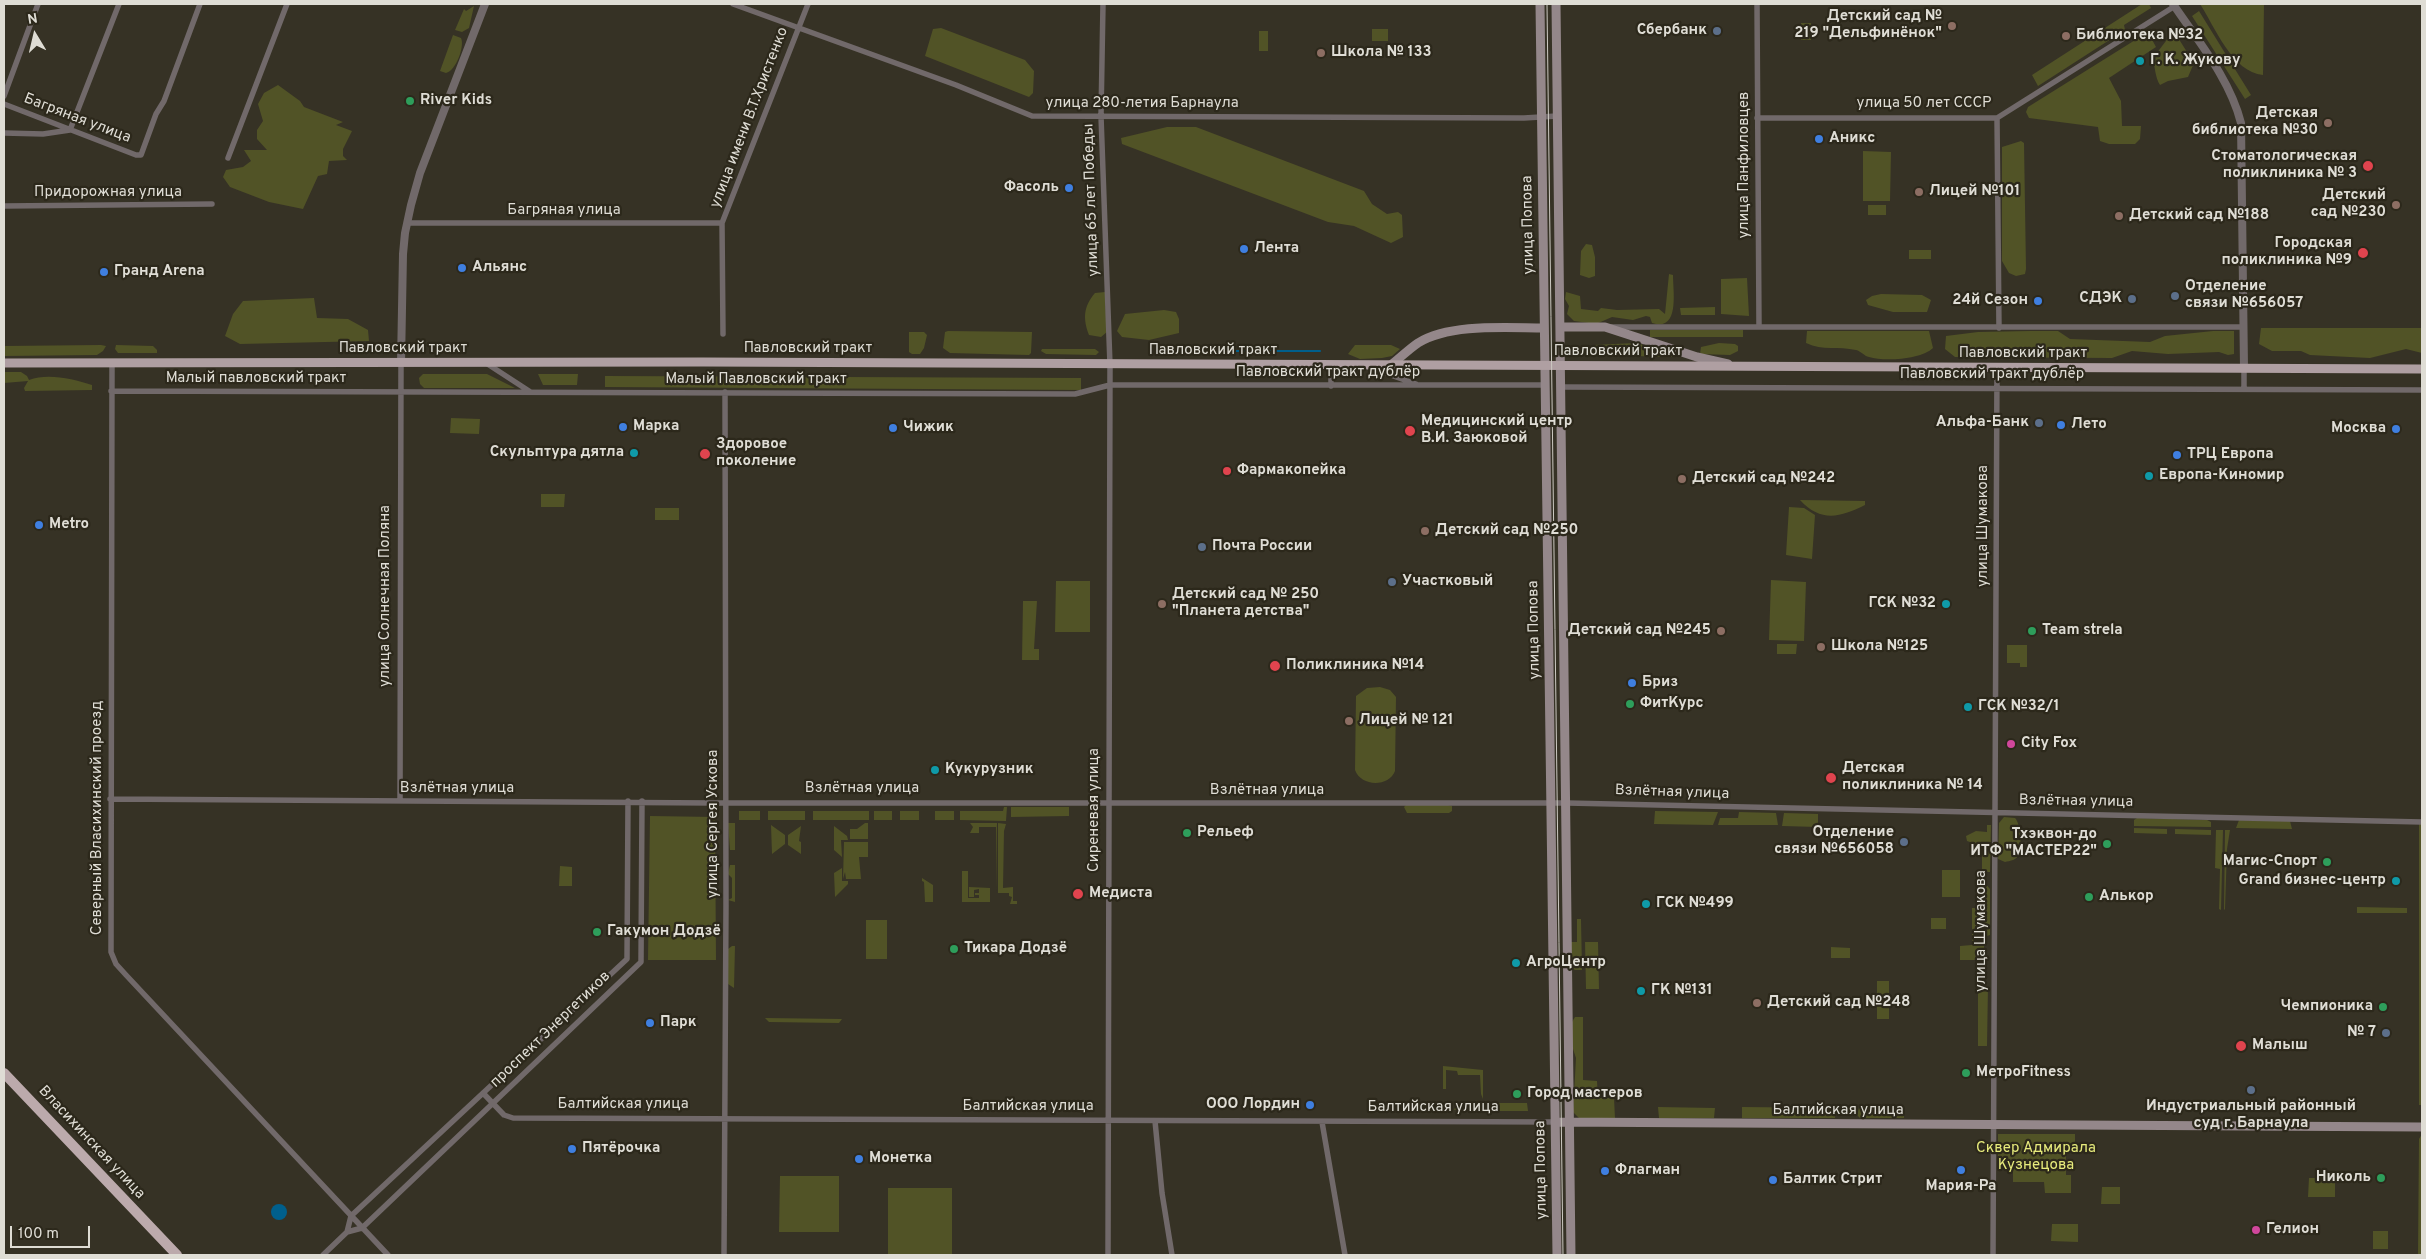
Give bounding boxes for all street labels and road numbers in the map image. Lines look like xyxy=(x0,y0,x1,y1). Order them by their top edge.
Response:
street label: улица имени В.Т.Христенко xyxy=(707,25,793,211)
street label: Багряная улица xyxy=(21,90,133,148)
street label: улица Панфиловцев xyxy=(1736,92,1754,238)
street label: улица 280-летия Барнаула xyxy=(1045,95,1239,113)
street label: улица 50 лет СССР xyxy=(1857,95,1991,113)
street label: улица 65 лет Победы xyxy=(1080,123,1104,277)
street label: улица Попова xyxy=(1519,175,1539,275)
street label: Придорожная улица xyxy=(34,184,182,202)
street label: Багряная улица xyxy=(507,202,621,220)
street label: Павловский тракт xyxy=(339,340,467,358)
street label: Павловский тракт xyxy=(744,340,872,358)
street label: Павловский тракт xyxy=(1149,342,1277,360)
street label: Павловский тракт xyxy=(1554,343,1682,361)
street label: Павловский тракт xyxy=(1959,345,2087,363)
street label: Павловский тракт дублёр xyxy=(1236,364,1420,382)
street label: Павловский тракт дублёр xyxy=(1900,366,2084,384)
street label: Малый павловский тракт xyxy=(166,370,346,388)
street label: Малый Павловский тракт xyxy=(665,371,847,389)
street label: улица Шумакова xyxy=(1975,465,1993,587)
street label: улица Солнечная Поляна xyxy=(377,505,395,687)
street label: улица Попова xyxy=(1525,580,1545,680)
street label: Северный Власихинский проезд xyxy=(89,701,107,935)
street label: Сиреневая улица xyxy=(1086,748,1104,872)
street label: улица Сергея Ускова xyxy=(705,750,723,898)
street label: Взлётная улица xyxy=(400,780,514,798)
street label: Взлётная улица xyxy=(805,780,919,798)
street label: Взлётная улица xyxy=(1210,782,1324,800)
street label: Взлётная улица xyxy=(1615,782,1729,804)
street label: Взлётная улица xyxy=(2019,792,2133,812)
street label: улица Шумакова xyxy=(1973,870,1991,992)
street label: проспект Энергетиков xyxy=(487,968,615,1092)
street label: Власихинская улица xyxy=(34,1083,148,1203)
street label: Балтийская улица xyxy=(557,1096,689,1114)
street label: Балтийская улица xyxy=(962,1098,1094,1116)
street label: Балтийская улица xyxy=(1367,1099,1499,1117)
street label: Балтийская улица xyxy=(1772,1102,1904,1120)
street label: улица Попова xyxy=(1532,1120,1552,1220)

